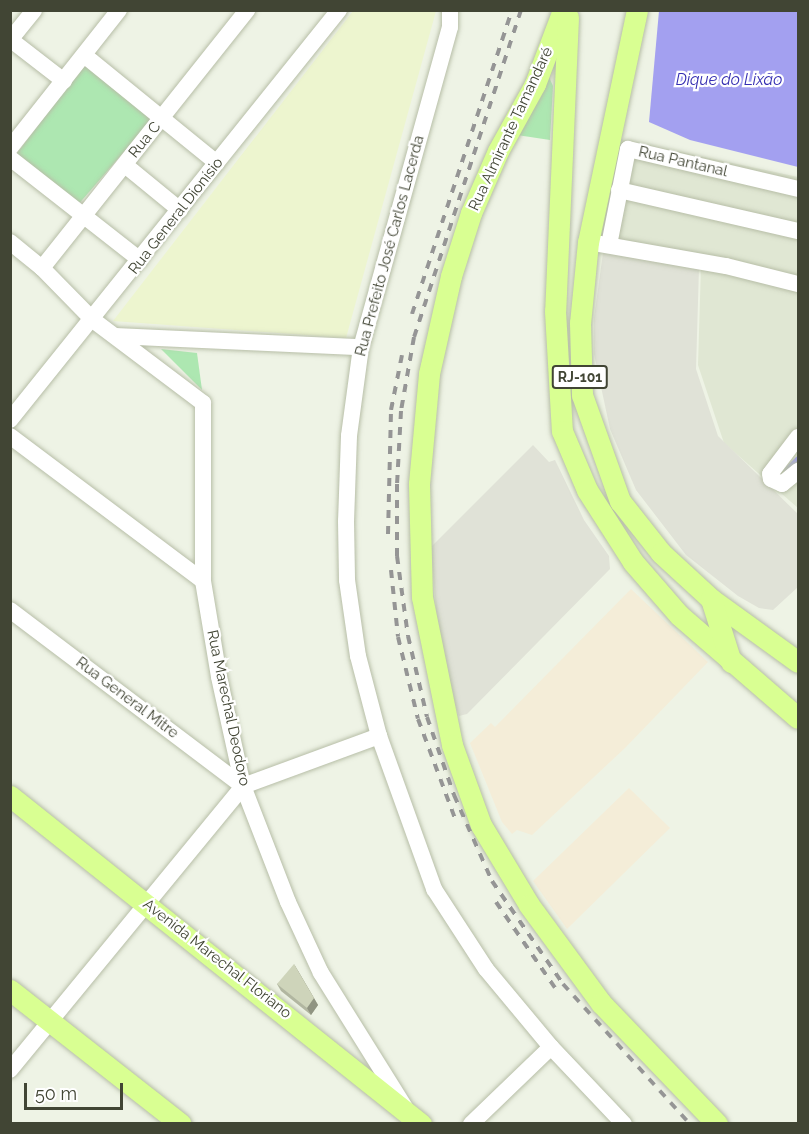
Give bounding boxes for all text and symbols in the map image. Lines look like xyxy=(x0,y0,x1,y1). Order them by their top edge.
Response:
street label: Rua Almirante Tamandaré xyxy=(465,44,557,214)
water label: Dique do Lixão xyxy=(676,70,782,90)
street label: Rua C xyxy=(125,118,165,162)
street label: Rua Prefeito José Carlos Lacerda xyxy=(352,133,428,359)
street label: Rua Pantanal xyxy=(637,143,729,181)
street label: Rua General Dionísio xyxy=(125,154,227,278)
road number: RJ-101 xyxy=(552,366,608,388)
street label: Rua Marechal Deodoro xyxy=(203,628,253,788)
street label: Rua General Mitre xyxy=(72,653,182,743)
street label: Avenida Marechal Floriano xyxy=(139,895,295,1023)
scale bar xyxy=(27,1071,126,1109)
text: 50 m xyxy=(35,1083,77,1104)

